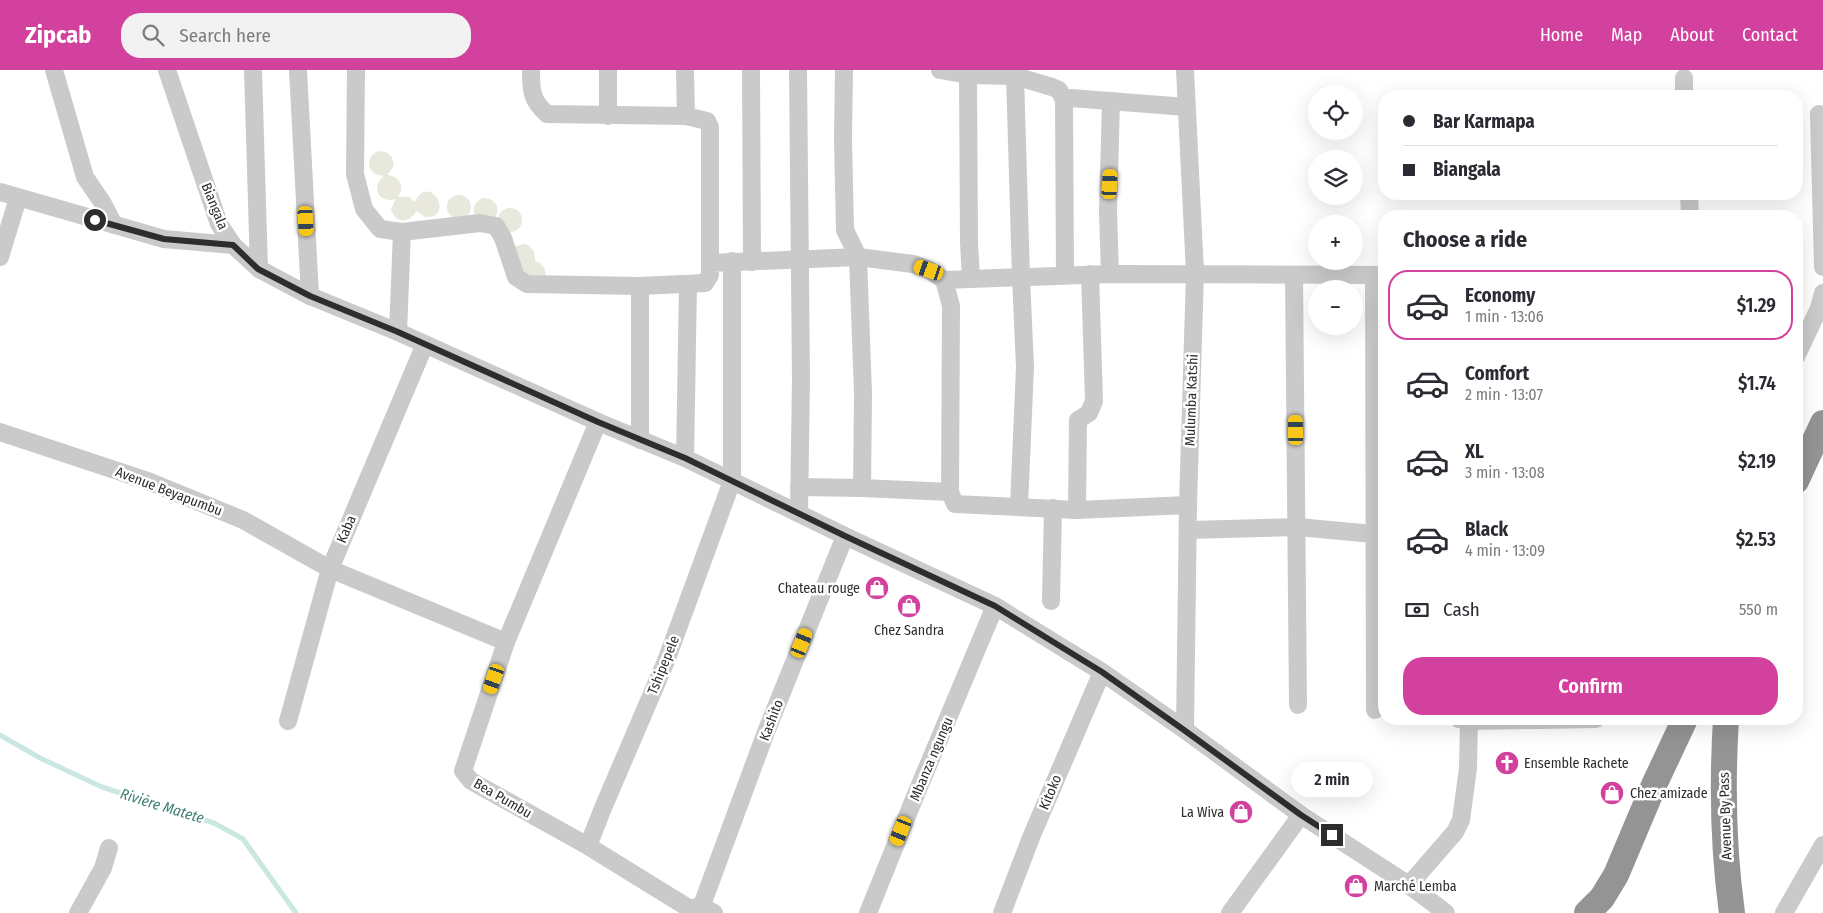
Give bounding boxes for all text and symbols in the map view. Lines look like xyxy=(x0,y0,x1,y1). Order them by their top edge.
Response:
search box xyxy=(121,13,471,58)
text: Zipcab xyxy=(25,21,91,49)
icon: search xyxy=(139,21,167,49)
text: Search here xyxy=(179,24,271,47)
text: Home xyxy=(1540,24,1583,46)
text: Map xyxy=(1611,24,1642,46)
text: About xyxy=(1670,24,1714,46)
text: Contact xyxy=(1742,24,1798,46)
map controls xyxy=(1308,85,1363,335)
button: locate xyxy=(1308,85,1363,140)
text: Bar Karmapa xyxy=(1433,110,1535,133)
button: layers xyxy=(1308,150,1363,205)
text: Biangala xyxy=(1433,158,1501,181)
car xyxy=(1101,169,1118,199)
street label: Biangala xyxy=(197,180,232,232)
car xyxy=(297,206,314,236)
route start xyxy=(84,209,106,231)
button: + xyxy=(1308,215,1363,270)
text: Choose a ride xyxy=(1403,226,1527,253)
car xyxy=(912,258,945,282)
button: − xyxy=(1308,280,1363,335)
icon: car xyxy=(1405,283,1450,328)
text: Economy xyxy=(1465,284,1535,307)
text: $1.29 xyxy=(1737,294,1776,317)
text: 1 min · 13:06 xyxy=(1465,307,1544,326)
street label: Mulumba Katshi xyxy=(1181,354,1202,446)
icon: car xyxy=(1405,361,1450,406)
text: Comfort xyxy=(1465,362,1529,385)
text: $1.74 xyxy=(1738,372,1776,395)
text: 2 min · 13:07 xyxy=(1465,385,1543,404)
car xyxy=(1288,415,1303,445)
icon: car xyxy=(1405,439,1450,484)
text: XL xyxy=(1465,440,1484,463)
text: $2.19 xyxy=(1738,450,1776,473)
street label: Avenue Beyapumbu xyxy=(113,463,225,520)
text: 3 min · 13:08 xyxy=(1465,463,1545,482)
street label: Kaba xyxy=(333,513,360,546)
icon: car xyxy=(1405,517,1450,562)
text: Black xyxy=(1465,518,1508,541)
text: $2.53 xyxy=(1736,528,1776,551)
text: 4 min · 13:09 xyxy=(1465,541,1545,560)
shop icon: Chateau rouge xyxy=(864,575,890,601)
place label: Chateau rouge xyxy=(778,580,860,597)
shop icon: Chez Sandra xyxy=(896,593,922,619)
icon: cash xyxy=(1403,596,1431,624)
text: Cash xyxy=(1443,598,1480,621)
text: 550 m xyxy=(1739,600,1778,619)
place label: Chez Sandra xyxy=(874,622,944,639)
car xyxy=(789,626,814,660)
street label: Tshipepele xyxy=(644,633,683,697)
button: Confirm xyxy=(1403,657,1778,715)
car xyxy=(482,662,505,696)
street label: Kashito xyxy=(756,697,787,743)
street label: Mbanza ngungu xyxy=(906,715,957,804)
church icon: Ensemble Rachete xyxy=(1494,750,1520,776)
place label: Ensemble Rachete xyxy=(1524,755,1629,772)
callout: 2 min xyxy=(1291,762,1373,798)
text: 2 min xyxy=(1314,770,1350,789)
street label: Kitoko xyxy=(1036,772,1065,812)
street label: Avenue By Pass xyxy=(1715,772,1736,860)
street label: Bea Pumbu xyxy=(471,775,535,822)
shop icon: Chez amizade xyxy=(1599,780,1625,806)
water label: Rivière Matete xyxy=(118,785,206,827)
place label: Chez amizade xyxy=(1630,785,1708,802)
shop icon: La Wiva xyxy=(1228,799,1254,825)
place label: La Wiva xyxy=(1181,804,1224,821)
car xyxy=(888,814,913,848)
route end xyxy=(1321,824,1343,846)
shop icon: Marché Lemba xyxy=(1343,873,1369,899)
place label: Marché Lemba xyxy=(1374,878,1457,895)

